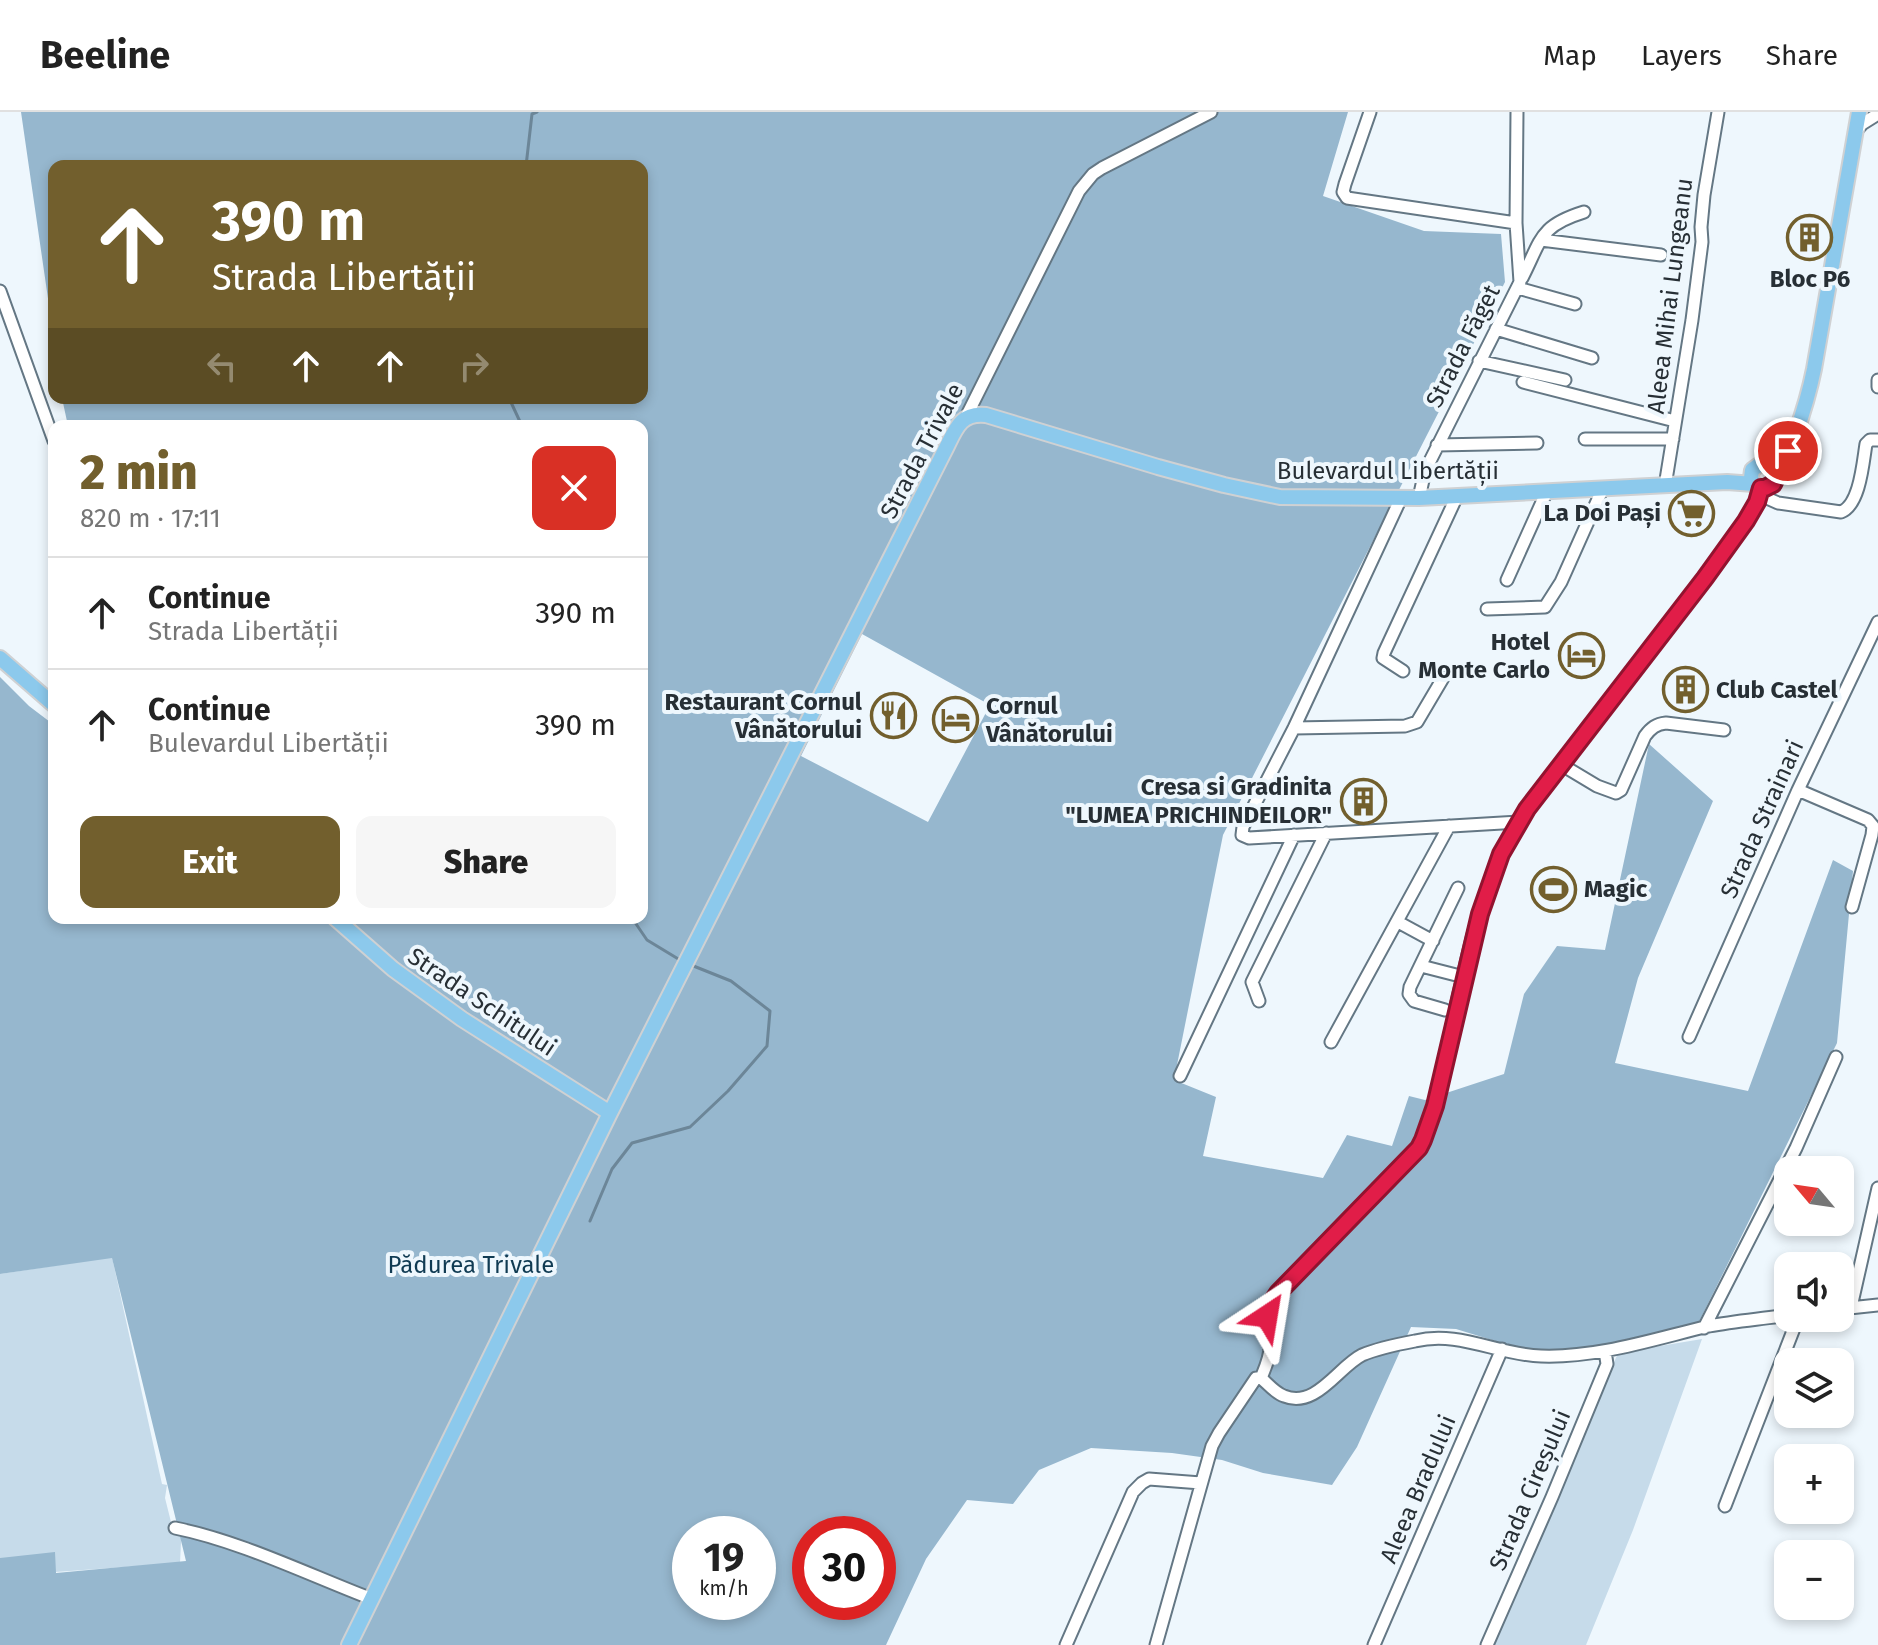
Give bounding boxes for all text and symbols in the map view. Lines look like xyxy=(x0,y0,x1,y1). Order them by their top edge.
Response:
text: Beeline xyxy=(40,32,170,78)
text: Map xyxy=(1543,39,1597,72)
text: Layers xyxy=(1641,39,1722,72)
text: Share xyxy=(1766,39,1838,72)
street label: Aleea Mihai Lungeanu xyxy=(1642,177,1698,415)
text: 390 m xyxy=(212,188,365,255)
icon: ahead xyxy=(80,192,184,296)
building icon: Bloc P6 xyxy=(1786,213,1834,261)
text: Strada Libertății xyxy=(212,256,476,300)
place label: Bloc P6 xyxy=(1770,265,1850,293)
street label: Strada Făget xyxy=(1420,280,1506,412)
icon: left xyxy=(200,344,244,388)
icon: ahead xyxy=(284,344,328,388)
icon: ahead xyxy=(368,344,412,388)
icon: right xyxy=(452,344,496,388)
street label: Strada Trivale xyxy=(875,379,969,523)
pin xyxy=(1754,417,1822,485)
icon: arrive xyxy=(1766,429,1810,473)
text: 2 min xyxy=(80,444,198,502)
button: close xyxy=(532,446,616,530)
street label: Bulevardul Libertății xyxy=(1277,457,1499,486)
supermarket icon: La Doi Pași xyxy=(1668,489,1716,537)
place label: La Doi Pași xyxy=(1544,499,1661,529)
text: 820 m · 17:11 xyxy=(80,503,221,534)
text: Continue xyxy=(148,580,271,616)
icon: ahead xyxy=(80,591,124,635)
text: 390 m xyxy=(535,595,616,631)
text: Strada Libertății xyxy=(148,616,339,647)
place label: Hotel Monte Carlo xyxy=(1418,628,1551,684)
hotel icon: Hotel Monte Carlo xyxy=(1557,632,1605,680)
building icon: Club Castel xyxy=(1661,666,1709,714)
place label: Club Castel xyxy=(1716,676,1839,704)
place label: Restaurant Cornul Vânătorului xyxy=(664,688,863,744)
text: Continue xyxy=(148,692,271,728)
restaurant icon: Restaurant Cornul Vânătorului xyxy=(869,692,917,740)
place label: Cornul Vânătorului xyxy=(985,692,1113,748)
hotel icon: Cornul Vânătorului xyxy=(931,696,979,744)
icon: ahead xyxy=(80,703,124,747)
text: 390 m xyxy=(535,707,616,743)
text: Bulevardul Libertății xyxy=(148,728,389,759)
street label: Strada Strainari xyxy=(1715,736,1809,902)
place label: Cresa si Gradinita "LUMEA PRICHINDEILOR" xyxy=(1065,773,1332,829)
building icon: Cresa si Gradinita "LUMEA PRICHINDEILOR" xyxy=(1339,777,1387,825)
button: Exit xyxy=(80,816,340,908)
button: Share xyxy=(356,816,616,908)
sports icon: Magic xyxy=(1529,865,1577,913)
place label: Magic xyxy=(1584,875,1648,903)
street label: Strada Schitului xyxy=(403,942,561,1062)
north arrow xyxy=(1774,1156,1854,1236)
map controls xyxy=(1774,1156,1854,1620)
park label: Pădurea Trivale xyxy=(388,1251,554,1279)
button: sound xyxy=(1774,1252,1854,1332)
position arrow xyxy=(1225,1274,1309,1358)
button: layers xyxy=(1774,1348,1854,1428)
street label: Strada Cireșului xyxy=(1484,1405,1577,1575)
street label: Aleea Bradului xyxy=(1374,1411,1462,1567)
button: + xyxy=(1774,1444,1854,1524)
speed limit sign: 30 xyxy=(792,1516,896,1620)
text: 19 xyxy=(704,1534,744,1582)
button: − xyxy=(1774,1540,1854,1620)
text: km/h xyxy=(699,1576,749,1600)

